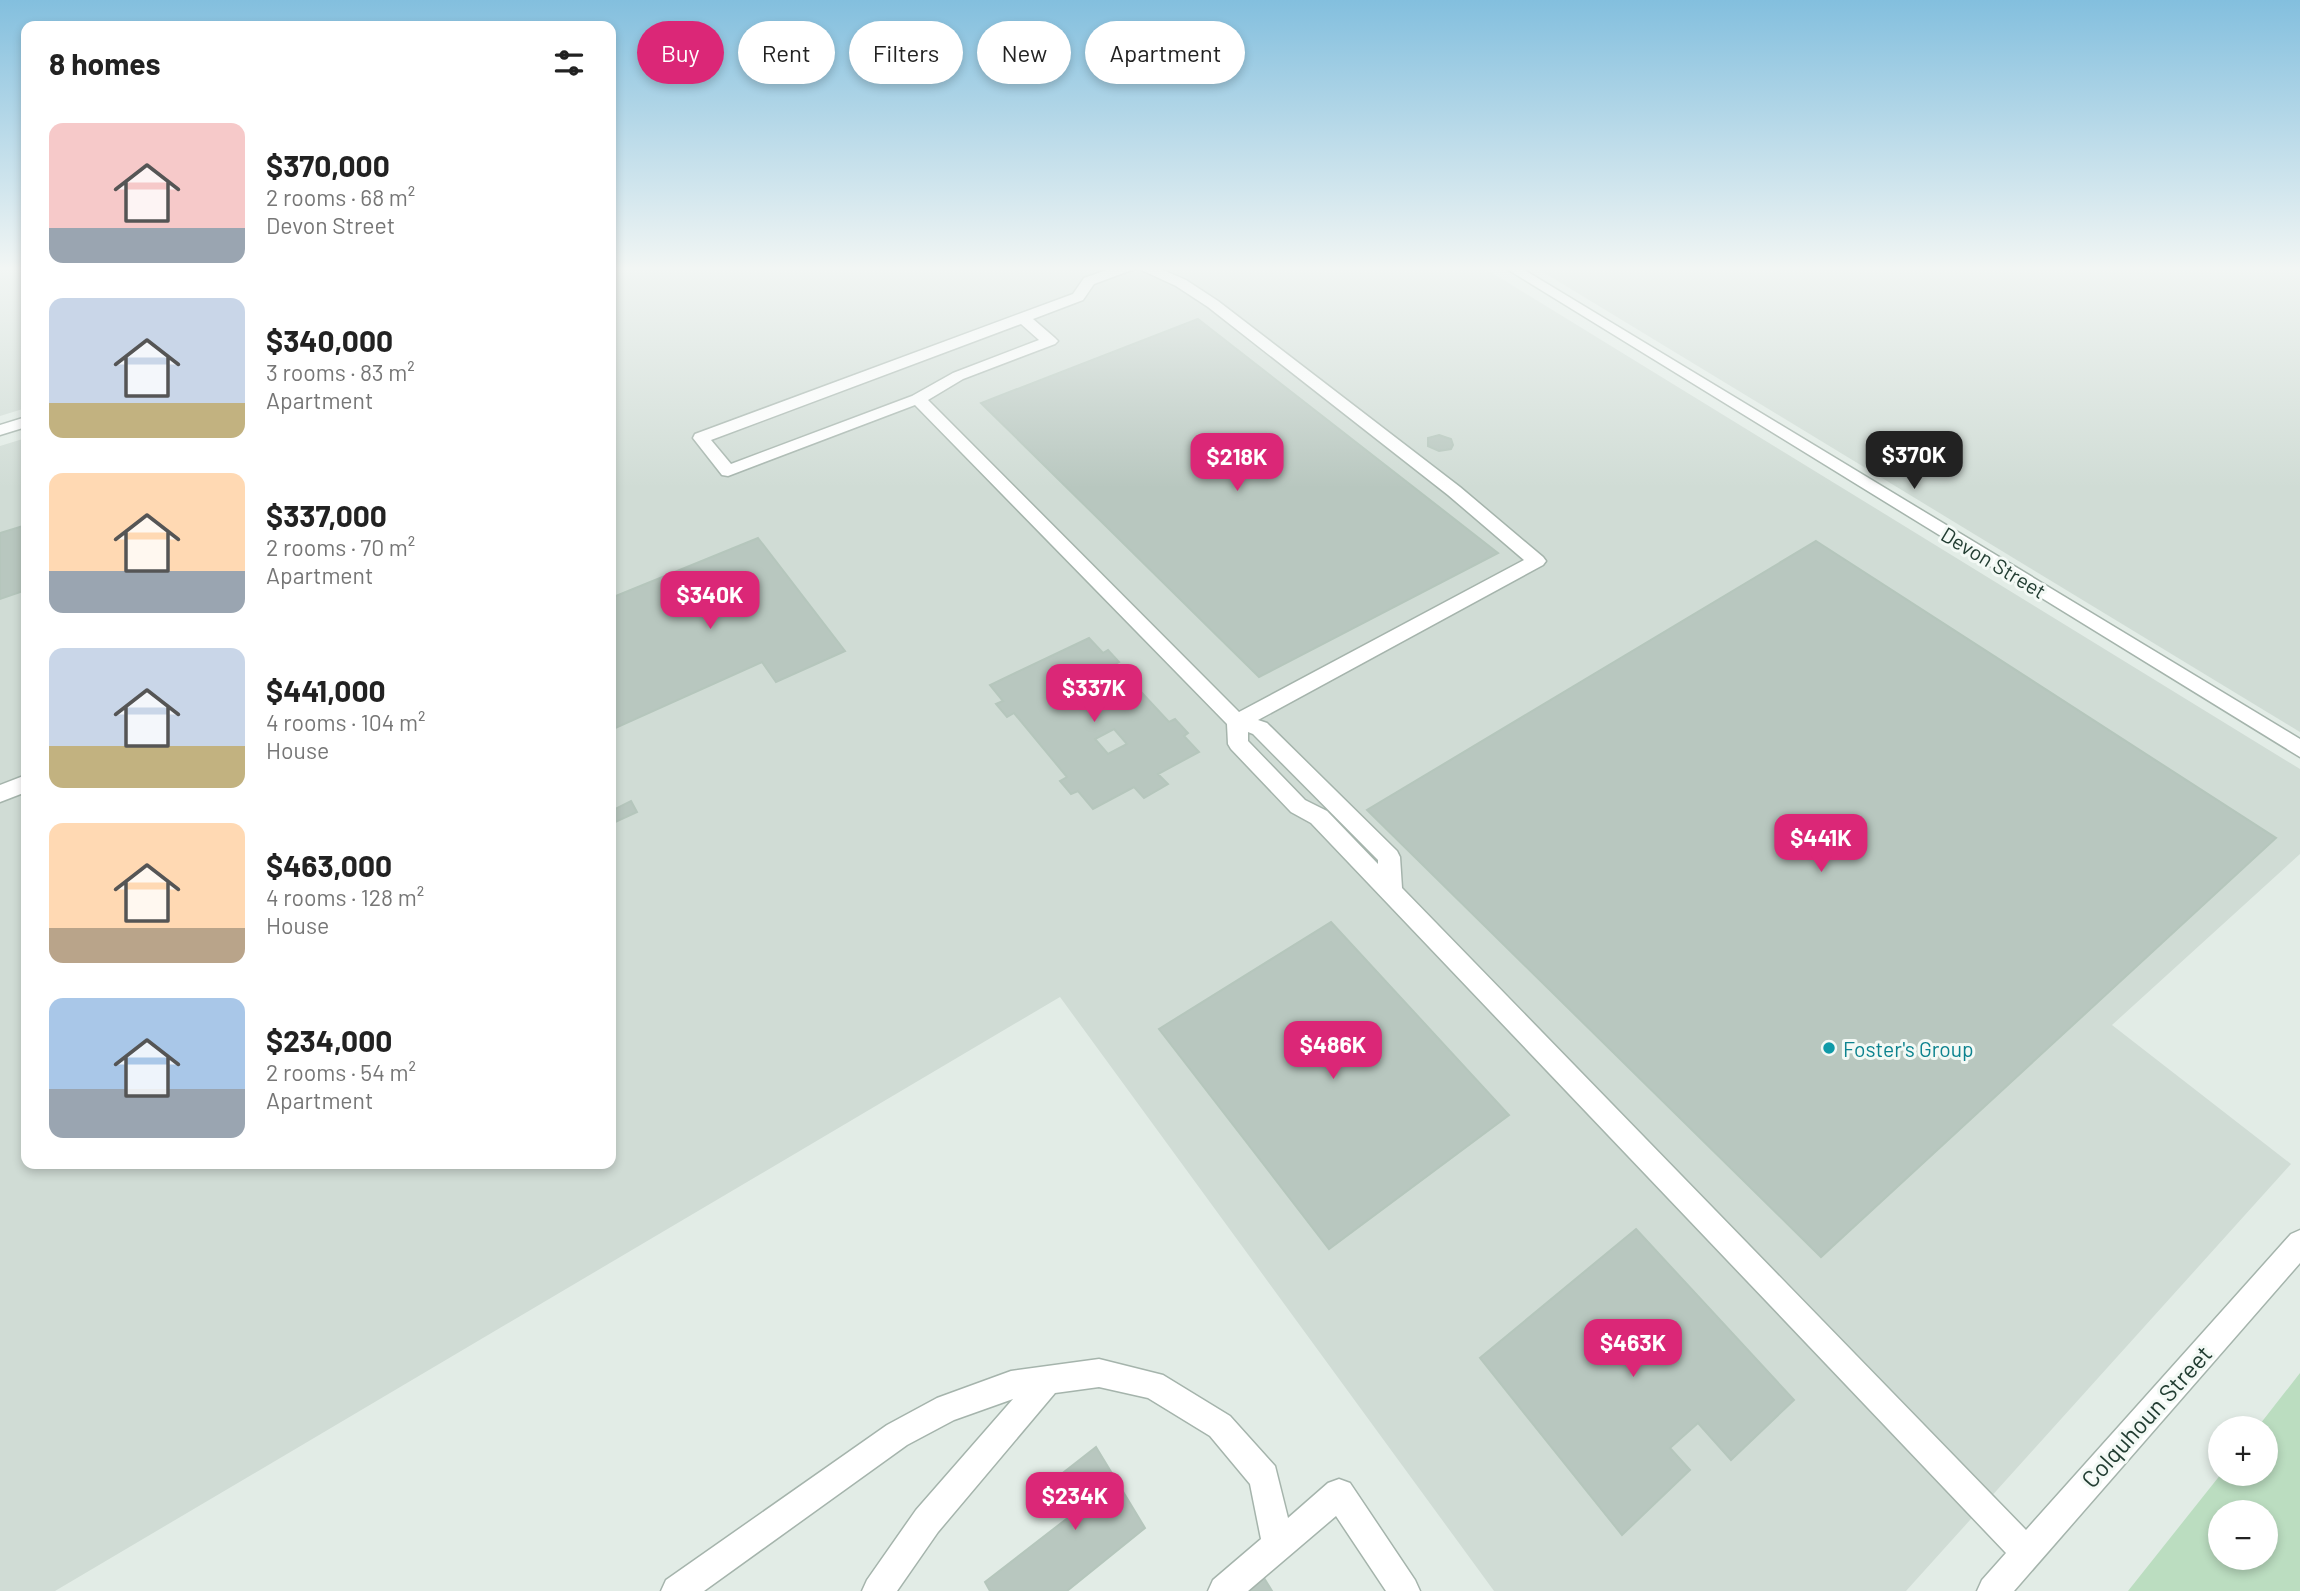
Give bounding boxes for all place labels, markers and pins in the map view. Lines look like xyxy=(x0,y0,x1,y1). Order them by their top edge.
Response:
pin: $370K xyxy=(1865,432,1963,491)
pin: $218K xyxy=(1188,434,1286,493)
pin: $340K xyxy=(661,572,759,631)
pin: $337K xyxy=(1045,664,1143,724)
pin: $441K xyxy=(1772,814,1870,874)
pin: $486K xyxy=(1284,1021,1382,1081)
place label: Foster's Group xyxy=(1843,1036,1974,1061)
marker: Foster's Group xyxy=(1821,1040,1837,1056)
pin: $463K xyxy=(1584,1320,1682,1379)
pin: $234K xyxy=(1026,1472,1124,1532)

